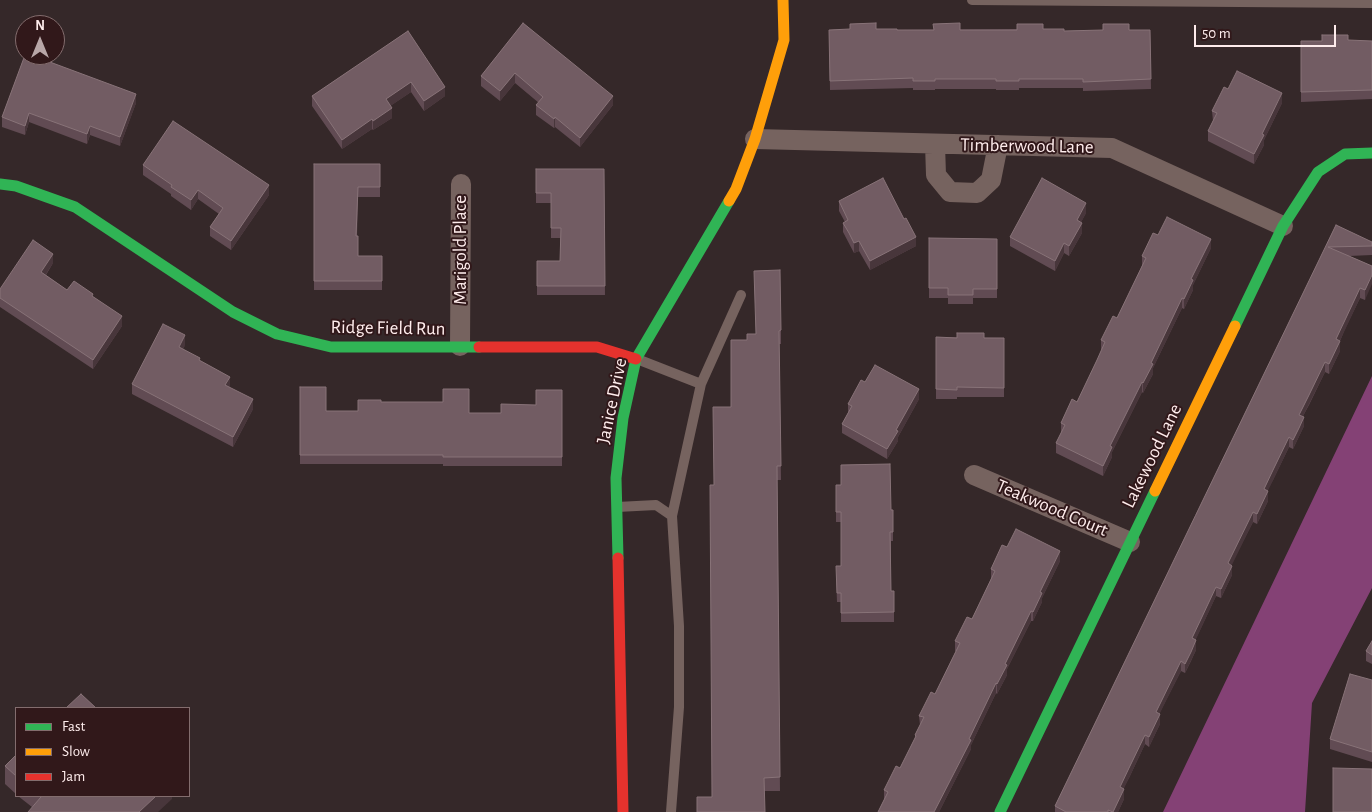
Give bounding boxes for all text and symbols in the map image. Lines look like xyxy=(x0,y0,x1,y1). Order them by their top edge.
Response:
north arrow xyxy=(15,15,65,65)
scale bar xyxy=(1197,15,1340,47)
text: N xyxy=(35,19,45,33)
text: 50 m xyxy=(1202,26,1231,41)
street label: Timberwood Lane xyxy=(960,133,1094,159)
street label: Marigold Place xyxy=(449,195,471,305)
street label: Ridge Field Run xyxy=(330,316,446,340)
street label: Janice Drive xyxy=(592,356,632,446)
street label: Lakewood Lane xyxy=(1117,400,1187,512)
street label: Teakwood Court xyxy=(993,474,1111,542)
legend xyxy=(15,707,190,797)
text: Fast xyxy=(62,719,85,734)
text: Slow xyxy=(62,744,90,759)
text: Jam xyxy=(62,769,85,784)

